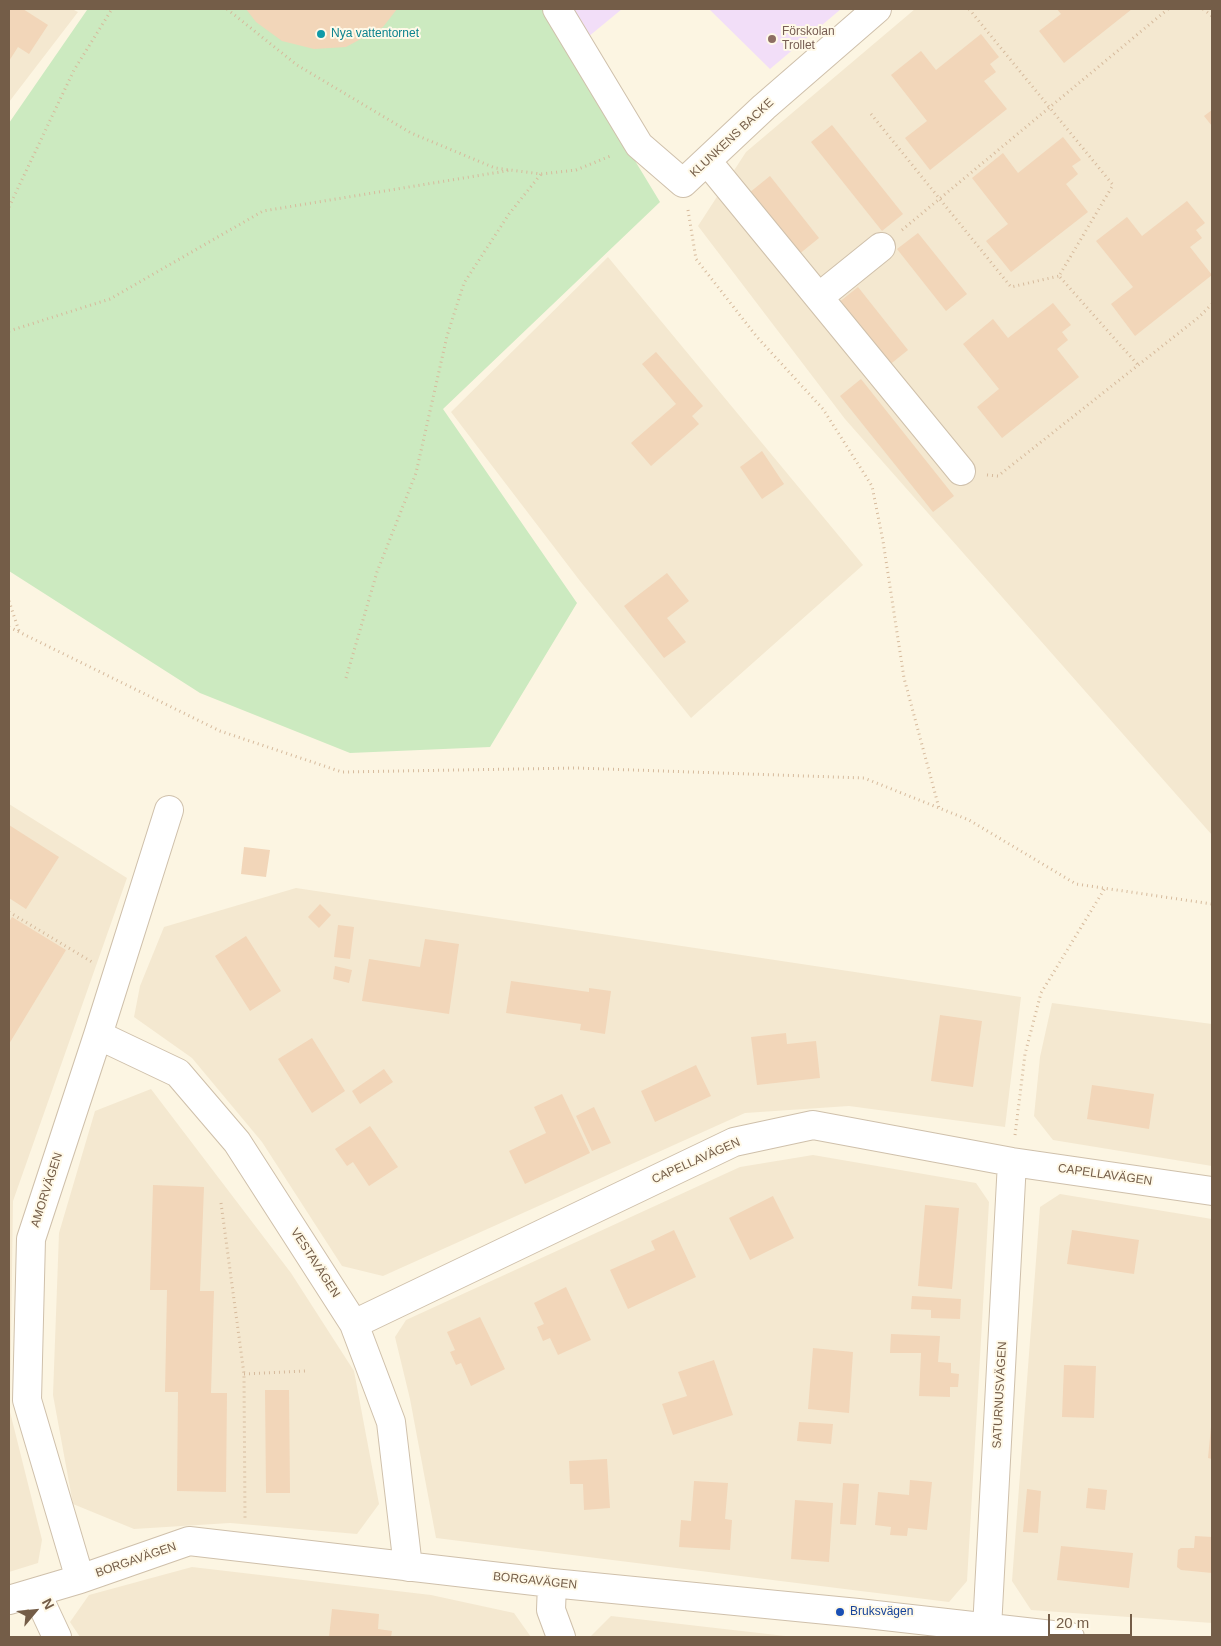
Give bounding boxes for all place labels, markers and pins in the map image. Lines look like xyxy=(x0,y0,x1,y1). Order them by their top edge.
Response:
place label: Förskolan Trollet xyxy=(782,25,835,53)
place label: Nya vattentornet xyxy=(331,27,419,41)
marker: Nya vattentornet xyxy=(315,28,327,40)
marker: Förskolan Trollet xyxy=(766,33,778,45)
place label: Bruksvägen xyxy=(850,1605,913,1619)
marker: Bruksvägen xyxy=(834,1606,846,1618)

